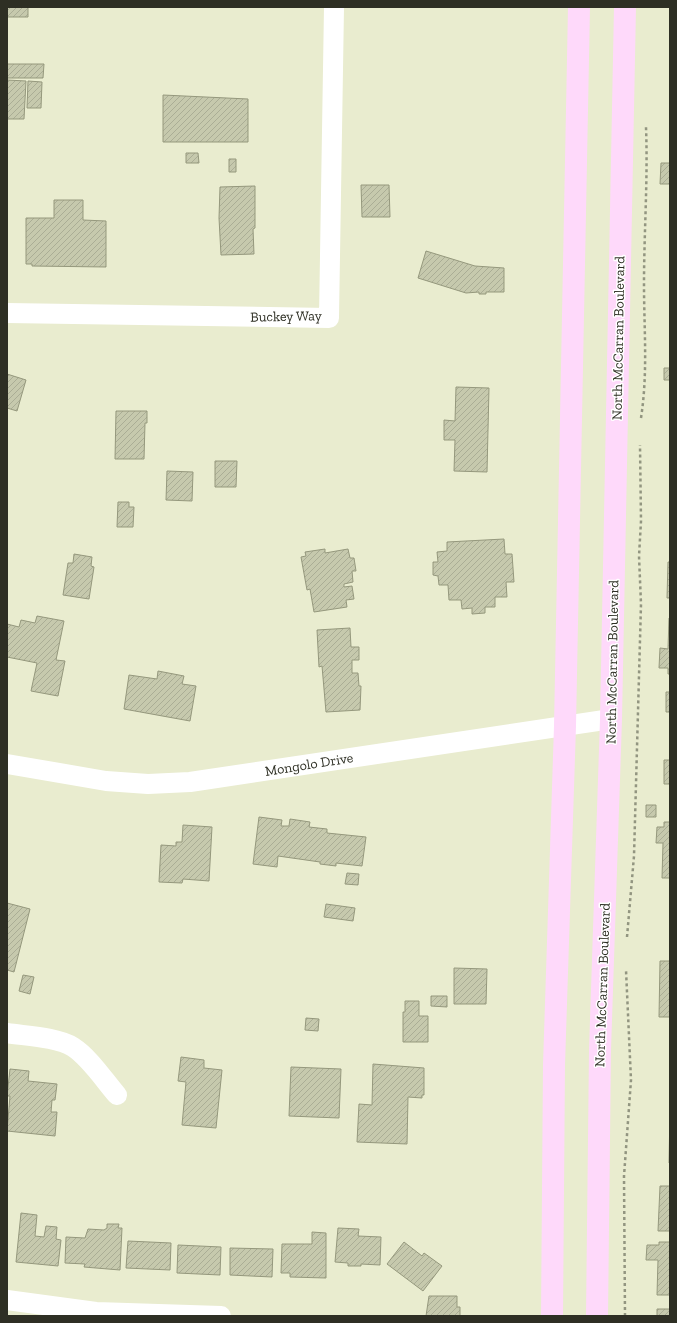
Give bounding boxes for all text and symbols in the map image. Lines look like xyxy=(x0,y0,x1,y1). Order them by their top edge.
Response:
street label: North McCarran Boulevard xyxy=(609,255,628,420)
street label: Buckey Way xyxy=(250,307,323,326)
street label: North McCarran Boulevard xyxy=(603,579,622,744)
street label: Mongolo Drive xyxy=(264,749,355,780)
street label: North McCarran Boulevard xyxy=(591,902,614,1067)

